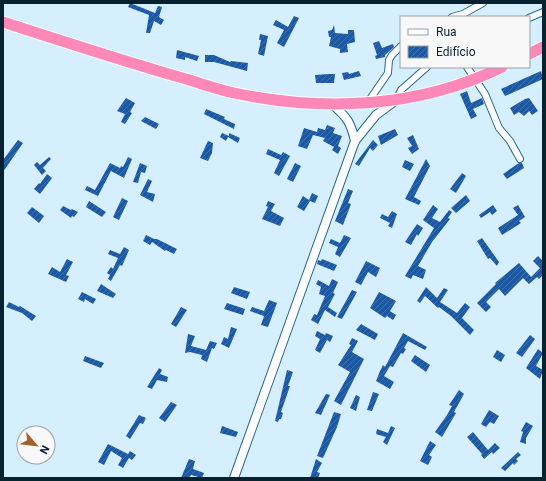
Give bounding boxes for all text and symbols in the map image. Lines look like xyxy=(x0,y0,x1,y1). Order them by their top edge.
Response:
legend xyxy=(400,16,530,68)
text: Rua xyxy=(436,25,457,39)
text: Edifício xyxy=(436,45,476,59)
north arrow xyxy=(16,425,56,465)
text: N xyxy=(37,443,52,456)

